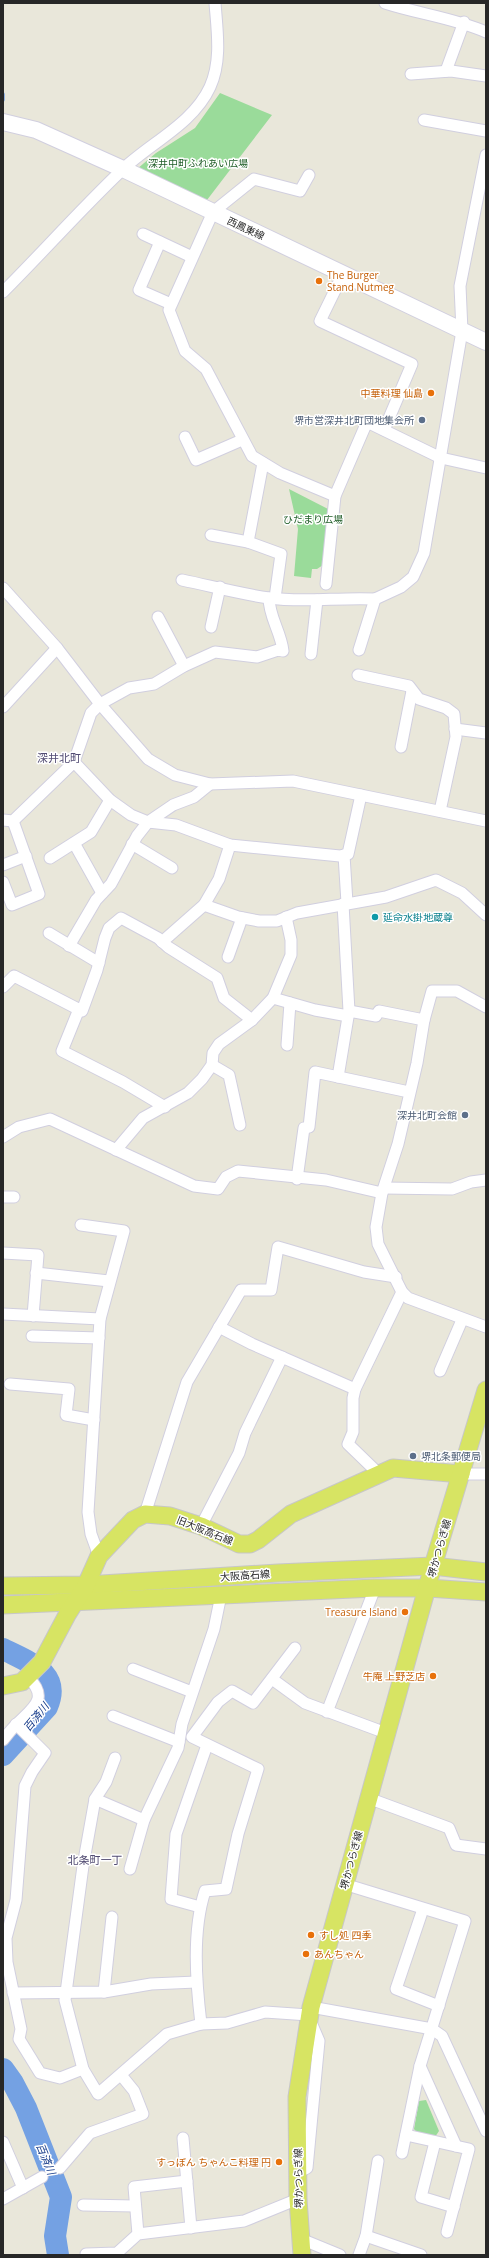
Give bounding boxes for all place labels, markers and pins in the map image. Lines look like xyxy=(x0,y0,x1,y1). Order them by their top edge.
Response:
place label: The Burger Stand Nutmeg xyxy=(327,268,395,294)
marker: The Burger Stand Nutmeg xyxy=(314,276,324,286)
place label: 中華料理 仙島 xyxy=(360,386,423,400)
marker: 中華料理 仙島 xyxy=(426,388,436,398)
place label: 堺市営深井北町団地集会所 xyxy=(294,413,414,427)
marker: 堺市営深井北町団地集会所 xyxy=(417,415,427,425)
place label: 延命水掛地蔵尊 xyxy=(383,910,453,924)
marker: 延命水掛地蔵尊 xyxy=(370,912,380,922)
place label: 深井北町会館 xyxy=(397,1108,457,1122)
marker: 深井北町会館 xyxy=(460,1110,470,1120)
place label: 堺北条郵便局 xyxy=(421,1449,481,1463)
marker: 堺北条郵便局 xyxy=(408,1451,418,1461)
place label: Treasure Island xyxy=(325,1605,397,1619)
marker: Treasure Island xyxy=(400,1607,410,1617)
place label: 牛庵 上野芝店 xyxy=(362,1669,425,1683)
marker: 牛庵 上野芝店 xyxy=(428,1671,438,1681)
place label: すし処 四季 xyxy=(319,1928,372,1942)
marker: すし処 四季 xyxy=(306,1930,316,1940)
place label: あんちゃん xyxy=(314,1947,364,1961)
marker: あんちゃん xyxy=(301,1949,311,1959)
place label: すっぽん ちゃんこ料理 円 xyxy=(156,2155,271,2169)
marker: すっぽん ちゃんこ料理 円 xyxy=(274,2157,284,2167)

